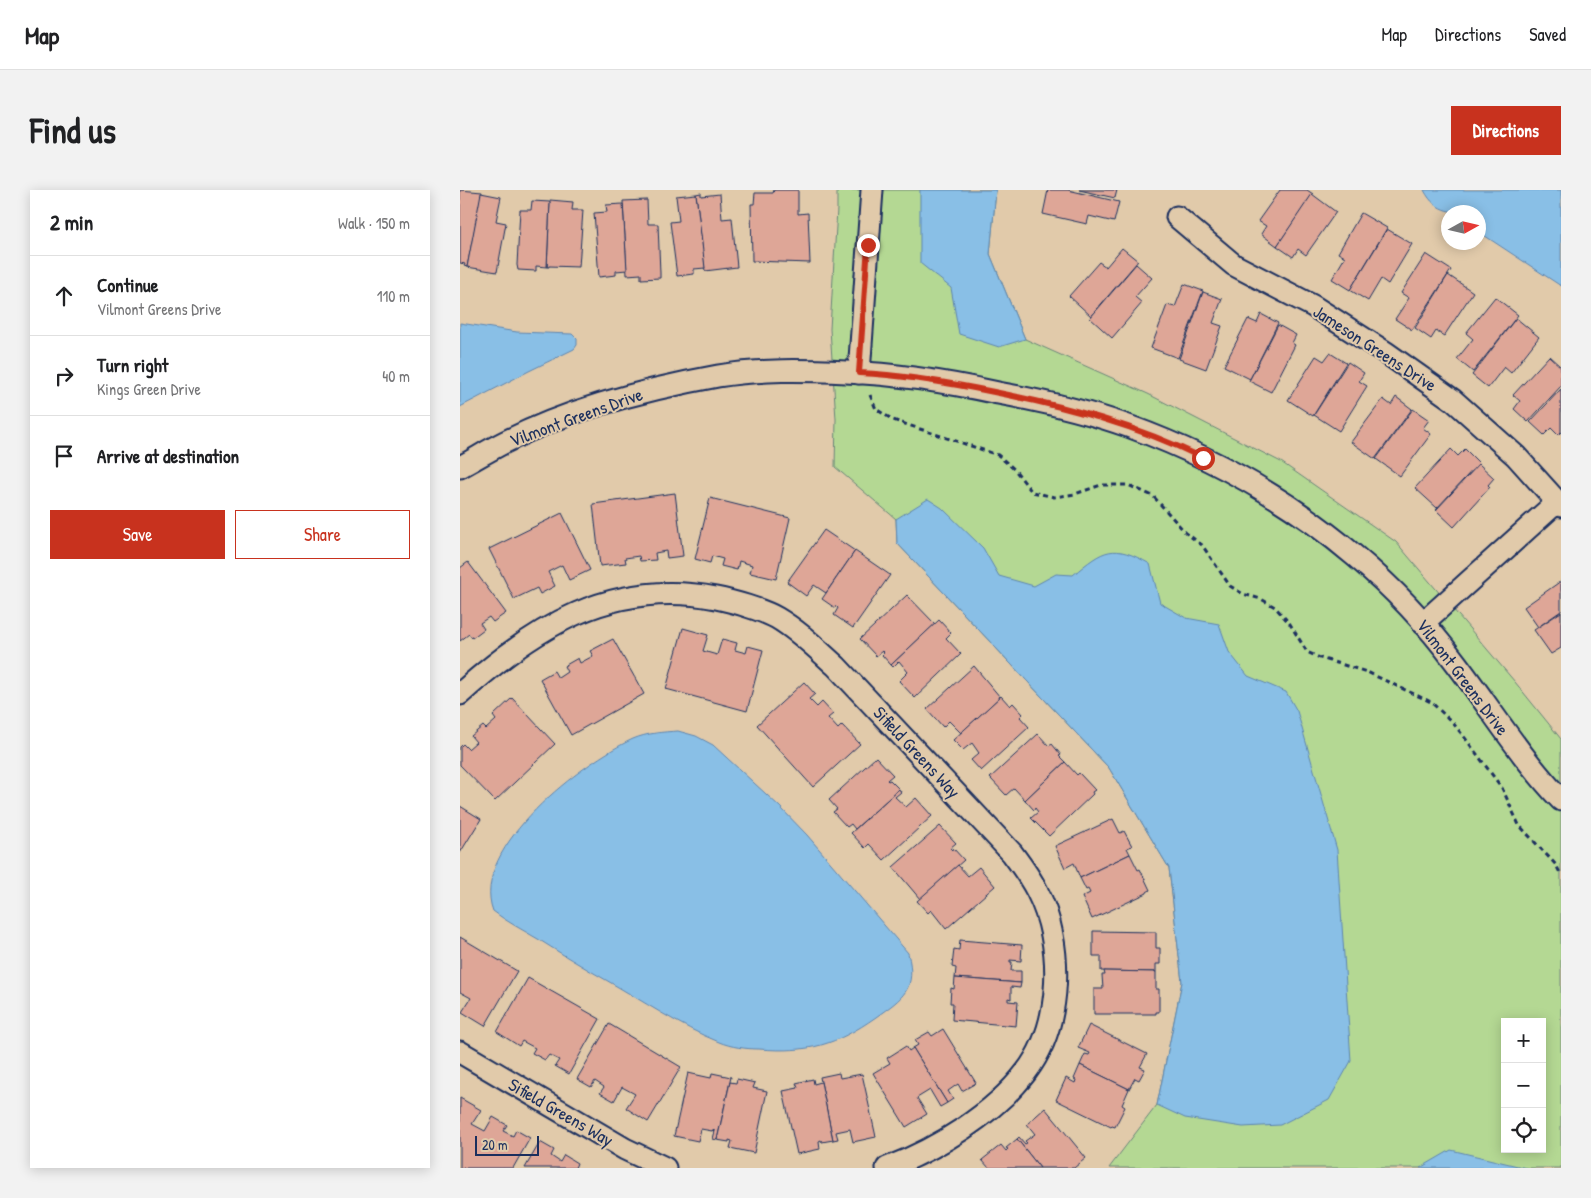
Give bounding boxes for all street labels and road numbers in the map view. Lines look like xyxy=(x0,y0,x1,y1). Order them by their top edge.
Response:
street label: Jameson Greens Drive xyxy=(1308,299,1442,397)
street label: Vilmont Greens Drive xyxy=(506,381,646,453)
street label: Vilmont Greens Drive xyxy=(1411,614,1515,740)
street label: Sifield Greens Way xyxy=(868,701,966,804)
street label: Sifield Greens Way xyxy=(504,1072,618,1152)

